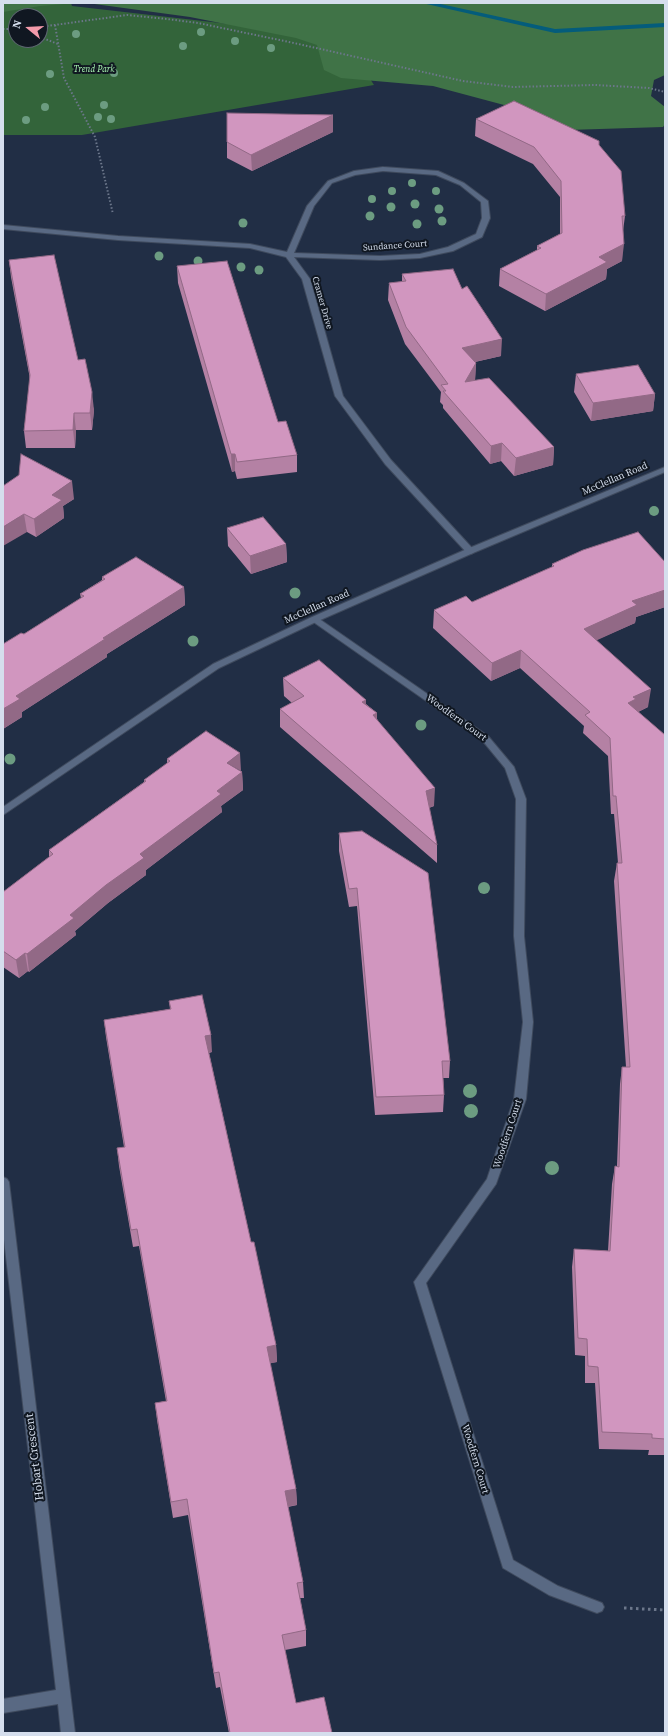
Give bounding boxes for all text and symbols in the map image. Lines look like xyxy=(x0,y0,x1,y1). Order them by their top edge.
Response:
north arrow xyxy=(8,8,48,48)
text: N xyxy=(9,18,25,31)
park label: Trend Park xyxy=(73,65,115,75)
street label: Sundance Court xyxy=(363,238,427,254)
street label: Cramer Drive xyxy=(309,275,335,331)
street label: McClellan Road xyxy=(580,460,650,498)
street label: McClellan Road xyxy=(283,587,351,627)
street label: Woodfern Court xyxy=(423,692,489,744)
street label: Woodfern Court xyxy=(491,1098,525,1170)
street label: Hobart Crescent xyxy=(23,1413,47,1501)
street label: Woodfern Court xyxy=(459,1423,491,1495)

